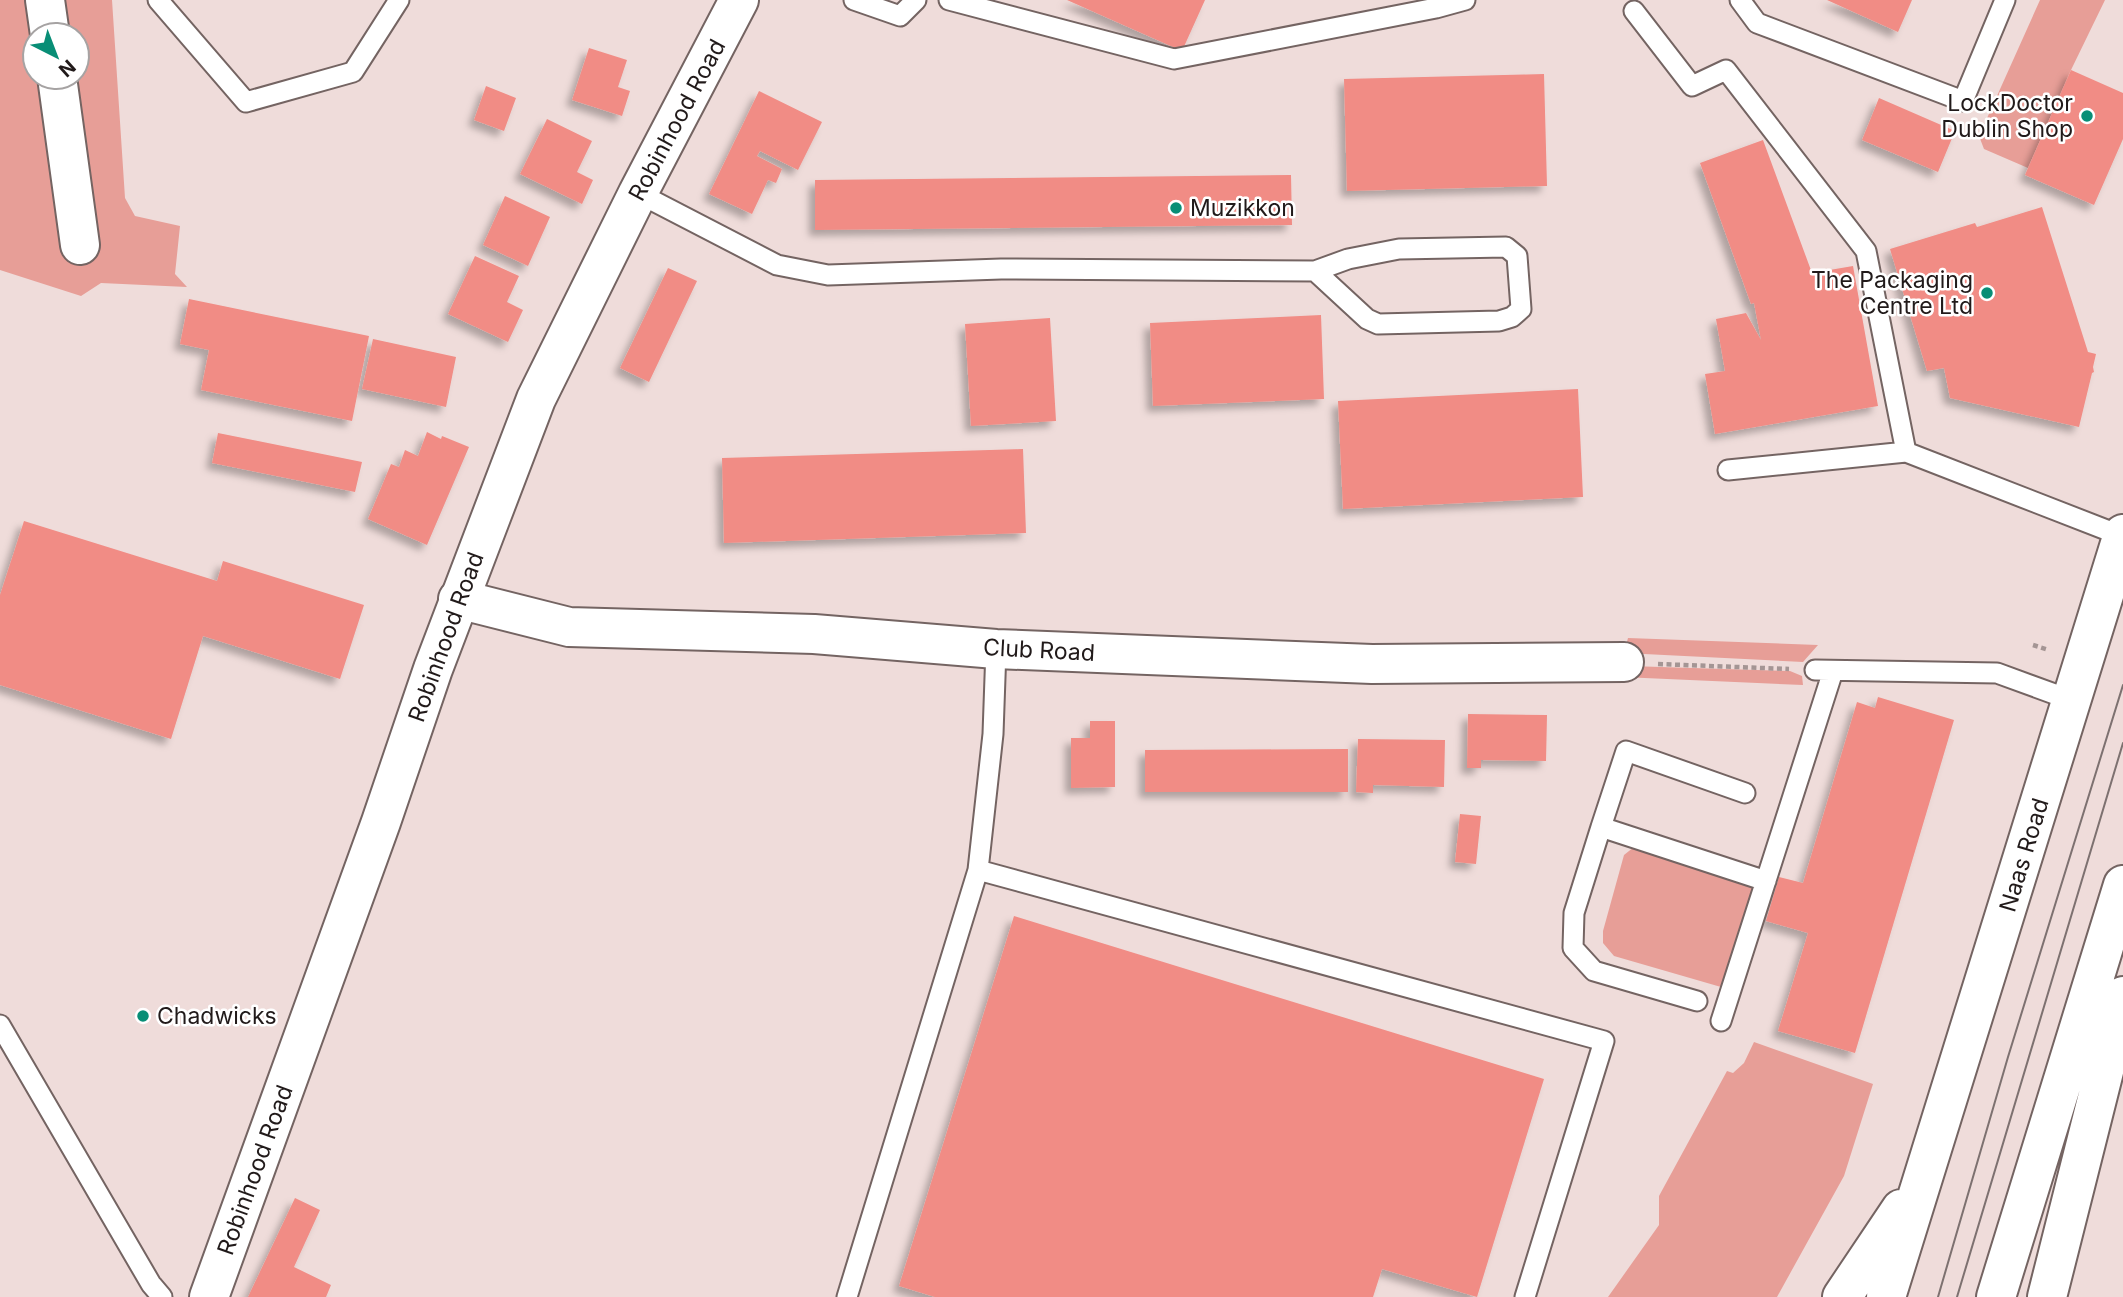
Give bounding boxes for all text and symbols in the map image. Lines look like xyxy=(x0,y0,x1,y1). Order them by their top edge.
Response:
north arrow xyxy=(21,21,91,91)
street label: Robinhood Road xyxy=(623,35,731,205)
text: N xyxy=(54,55,80,82)
place label: LockDoctor Dublin Shop xyxy=(1941,89,2073,143)
marker: LockDoctor Dublin Shop xyxy=(2079,108,2095,124)
place label: Muzikkon xyxy=(1190,194,1295,222)
marker: Muzikkon xyxy=(1168,200,1184,216)
place label: The Packaging Centre Ltd xyxy=(1811,266,1973,320)
marker: The Packaging Centre Ltd xyxy=(1979,285,1995,301)
street label: Robinhood Road xyxy=(402,548,490,726)
street label: Club Road xyxy=(982,633,1096,667)
street label: Naas Road xyxy=(1993,795,2055,915)
place label: Chadwicks xyxy=(157,1002,277,1030)
marker: Chadwicks xyxy=(135,1008,151,1024)
street label: Robinhood Road xyxy=(211,1081,299,1259)

